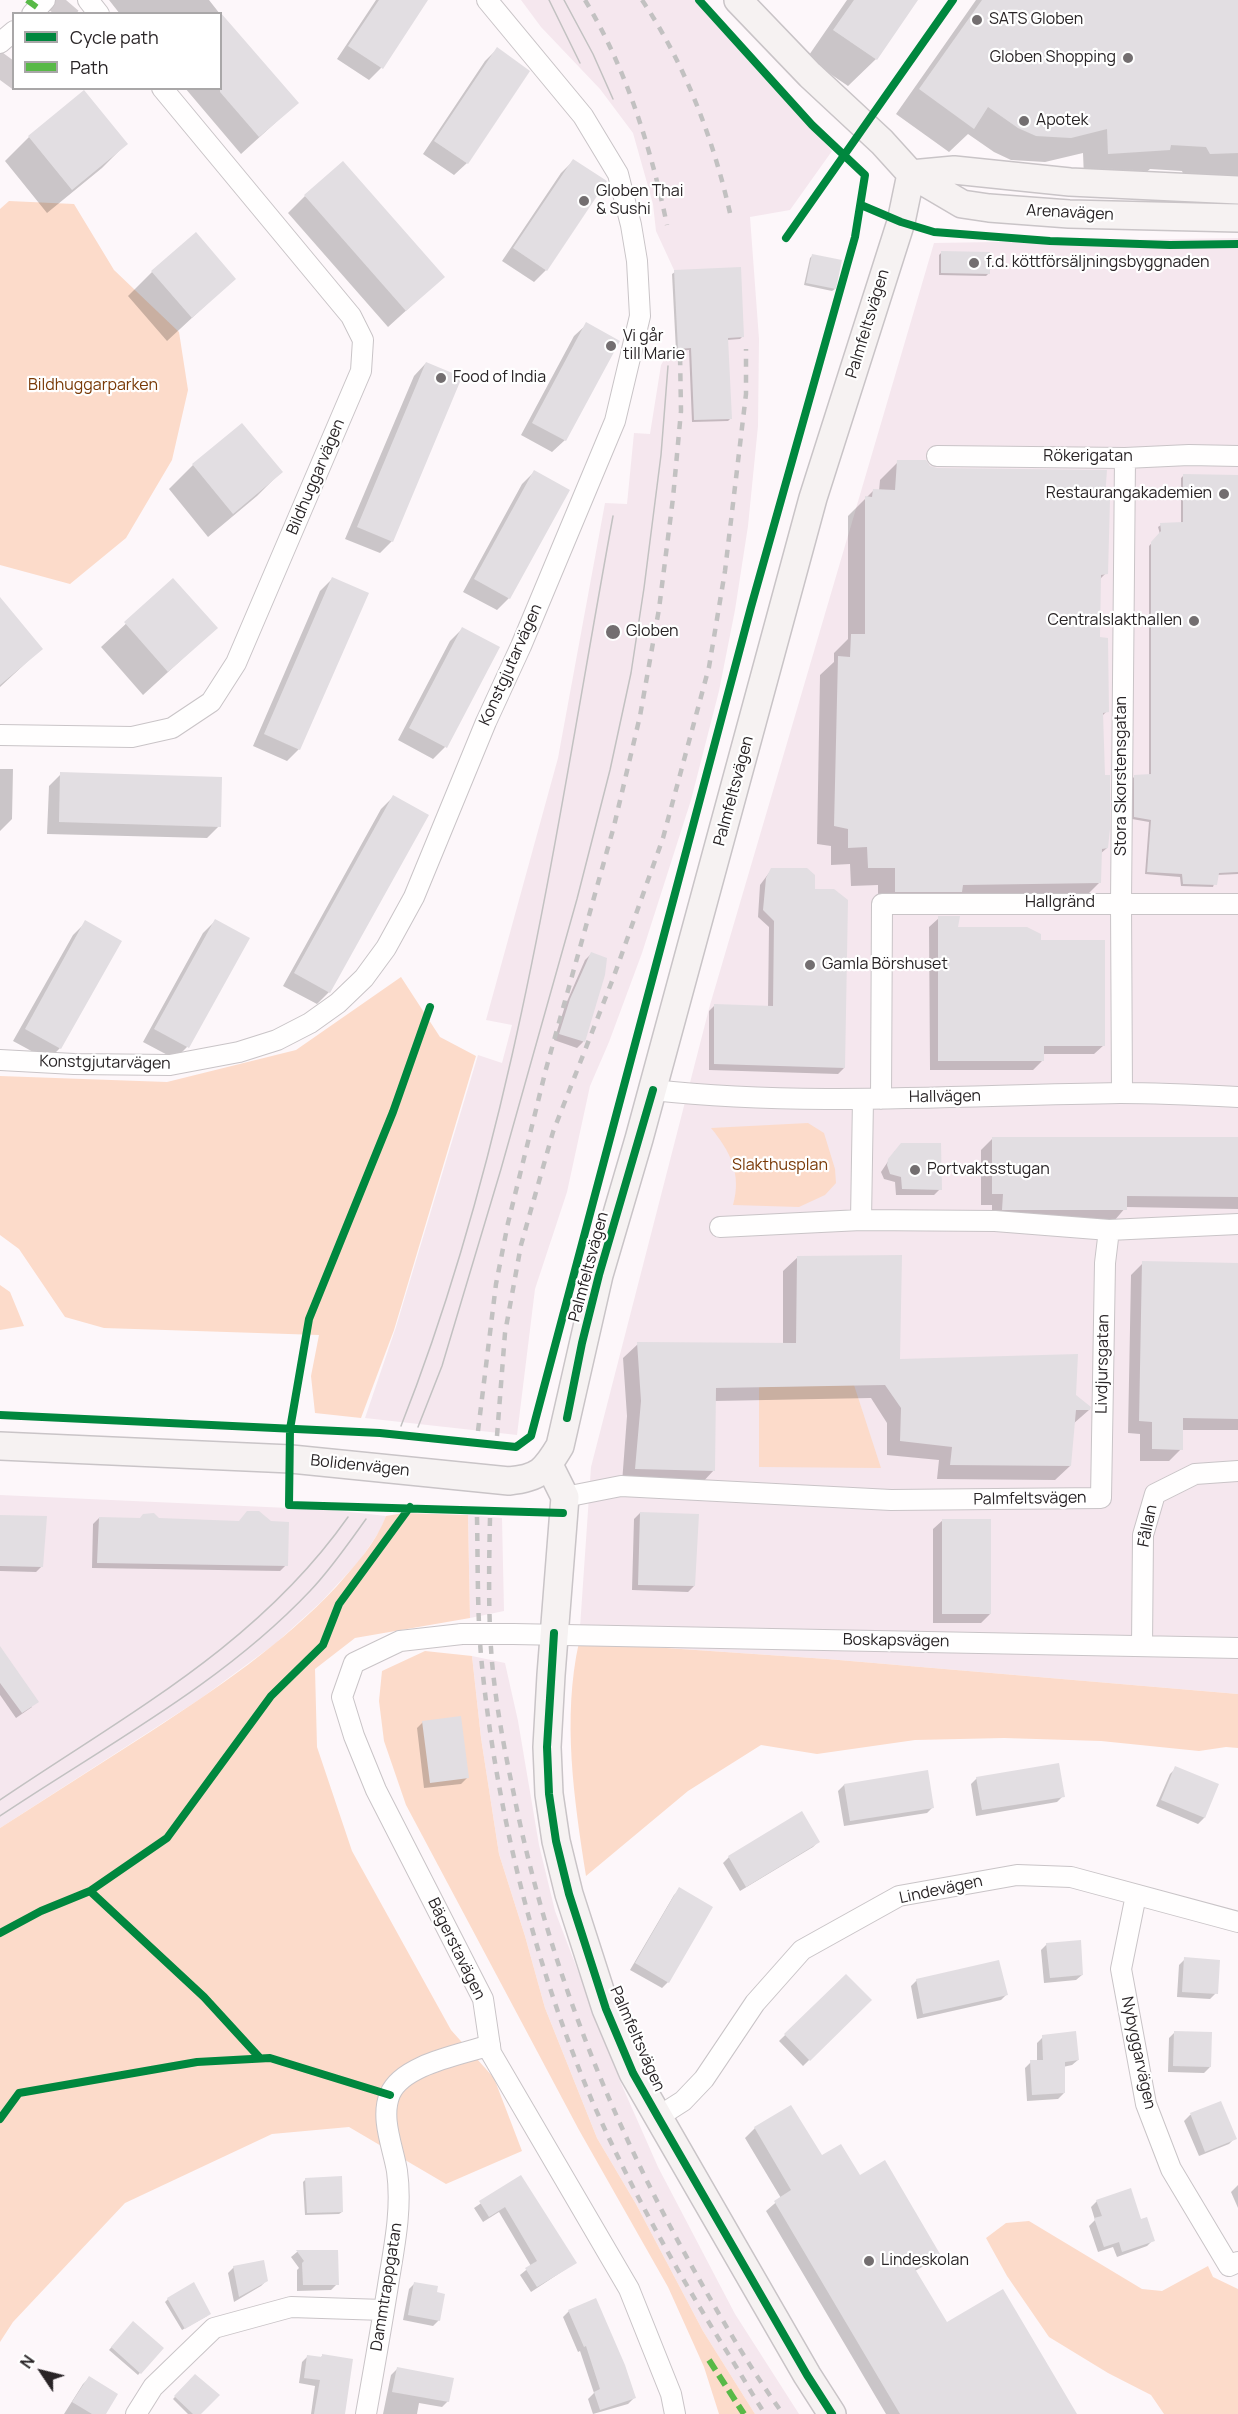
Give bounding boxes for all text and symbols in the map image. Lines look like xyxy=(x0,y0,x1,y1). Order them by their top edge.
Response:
place label: SATS Globen xyxy=(989,10,1083,30)
legend xyxy=(12,12,222,90)
marker: SATS Globen xyxy=(970,13,984,27)
text: Cycle path xyxy=(70,25,159,49)
place label: Globen Shopping xyxy=(990,48,1116,68)
marker: Globen Shopping xyxy=(1121,51,1135,65)
text: Path xyxy=(70,55,108,79)
place label: Apotek xyxy=(1036,111,1088,131)
marker: Apotek xyxy=(1017,114,1031,128)
place label: Globen Thai & Sushi xyxy=(596,182,683,220)
marker: Globen Thai & Sushi xyxy=(577,194,591,208)
street label: Arenavägen xyxy=(1026,201,1114,225)
place label: f.d. köttförsäljningsbyggnaden xyxy=(986,253,1209,273)
marker: f.d. köttförsäljningsbyggnaden xyxy=(967,256,981,270)
street label: Palmfeltsvägen xyxy=(842,267,894,381)
place label: Vi går till Marie xyxy=(623,327,685,365)
marker: Vi går till Marie xyxy=(604,339,618,353)
place label: Food of India xyxy=(453,368,546,388)
marker: Food of India xyxy=(434,371,448,385)
park label: Bildhuggarparken xyxy=(28,376,158,396)
street label: Bildhuggarvägen xyxy=(283,416,349,538)
street label: Rökerigatan xyxy=(1043,447,1133,467)
place label: Restaurangakademien xyxy=(1046,484,1212,504)
marker: Restaurangakademien xyxy=(1217,487,1231,501)
street label: Konstgjutarvägen xyxy=(476,601,546,729)
place label: Centralslakthallen xyxy=(1048,611,1182,631)
marker: Centralslakthallen xyxy=(1187,614,1201,628)
place label: Globen xyxy=(626,622,679,642)
marker: Globen xyxy=(604,623,622,641)
street label: Stora Skorstensgatan xyxy=(1112,696,1132,856)
street label: Palmfeltsvägen xyxy=(710,734,758,848)
street label: Hallgränd xyxy=(1025,893,1095,913)
place label: Gamla Börshuset xyxy=(822,955,948,975)
marker: Gamla Börshuset xyxy=(803,958,817,972)
street label: Konstgjutarvägen xyxy=(39,1052,171,1074)
street label: Hallvägen xyxy=(909,1087,981,1107)
park label: Slakthusplan xyxy=(732,1156,828,1176)
place label: Portvaktsstugan xyxy=(927,1160,1050,1180)
marker: Portvaktsstugan xyxy=(908,1163,922,1177)
street label: Palmfeltsvägen xyxy=(565,1210,613,1324)
street label: Livdjursgatan xyxy=(1093,1314,1113,1414)
street label: Bolidenvägen xyxy=(310,1451,410,1481)
street label: Palmfeltsvägen xyxy=(973,1488,1087,1510)
street label: Fållan xyxy=(1135,1503,1161,1549)
street label: Boskapsvägen xyxy=(843,1630,949,1652)
street label: Lindevägen xyxy=(898,1872,984,1908)
street label: Bägerstavägen xyxy=(423,1895,489,2003)
street label: Palmfeltsvägen xyxy=(605,1983,669,2095)
street label: Nybyggarvägen xyxy=(1117,1995,1159,2111)
street label: Dammtrappgatan xyxy=(367,2221,407,2353)
place label: Lindeskolan xyxy=(881,2251,969,2271)
marker: Lindeskolan xyxy=(862,2254,876,2268)
north arrow xyxy=(12,2342,72,2402)
text: N xyxy=(15,2351,40,2373)

